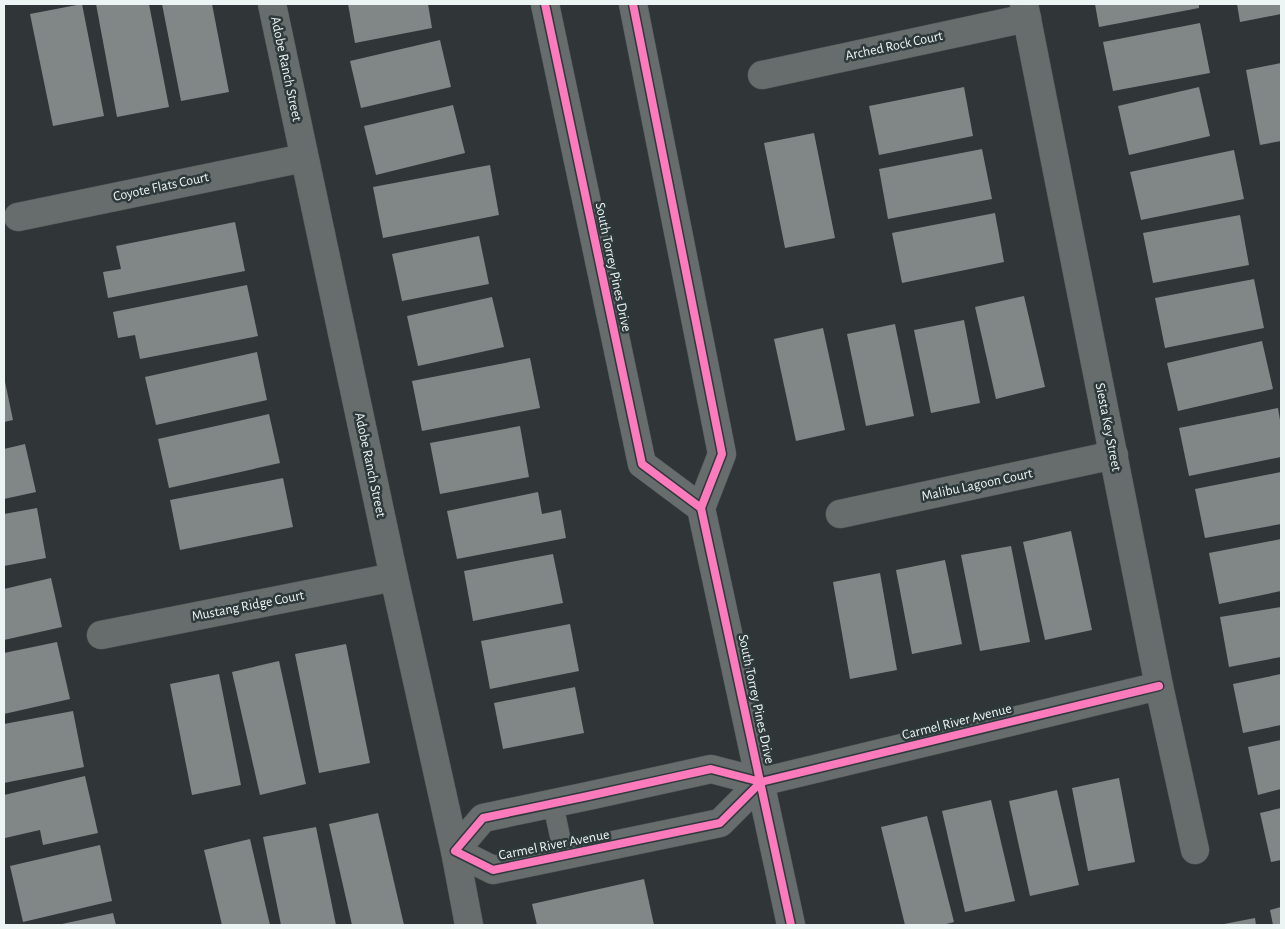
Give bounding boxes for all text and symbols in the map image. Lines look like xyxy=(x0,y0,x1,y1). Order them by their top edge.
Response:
street label: Adobe Ranch Street xyxy=(268,15,304,123)
street label: Arched Rock Court xyxy=(844,29,945,63)
street label: Coyote Flats Court xyxy=(112,170,210,204)
street label: South Torrey Pines Drive xyxy=(592,201,634,333)
street label: Siesta Key Street xyxy=(1093,382,1124,473)
street label: Adobe Ranch Street xyxy=(352,411,388,519)
street label: Malibu Lagoon Court xyxy=(920,466,1034,504)
street label: Mustang Ridge Court xyxy=(191,588,306,624)
street label: South Torrey Pines Drive xyxy=(735,633,777,765)
street label: Carmel River Avenue xyxy=(901,702,1013,742)
street label: Carmel River Avenue xyxy=(497,827,611,863)

